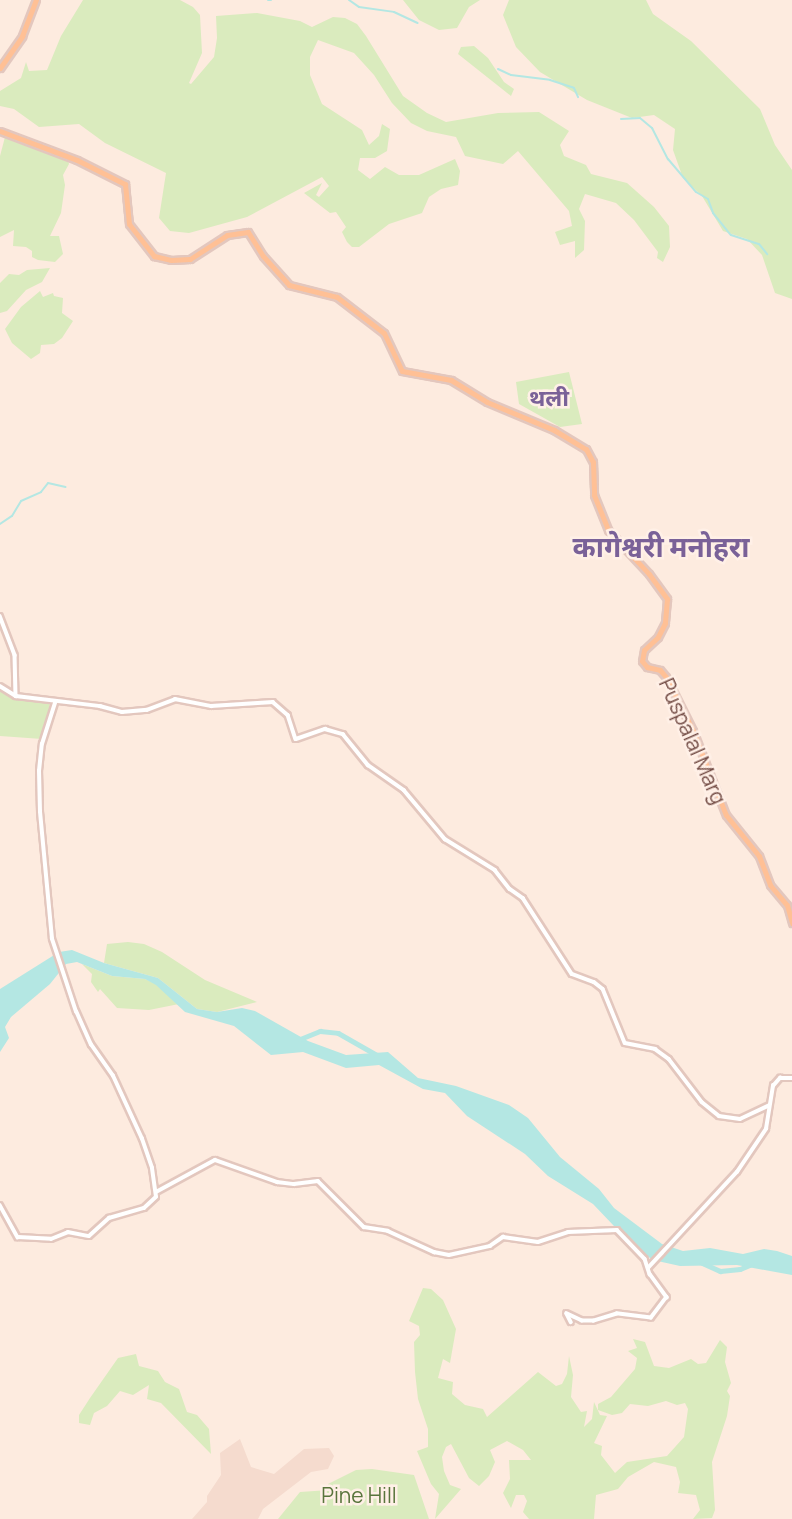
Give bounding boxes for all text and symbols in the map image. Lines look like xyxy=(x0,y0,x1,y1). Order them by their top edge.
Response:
district label: थली xyxy=(529,383,569,411)
district label: कागेश्वरी मनोहरा xyxy=(573,529,749,563)
street label: Puspalal Marg xyxy=(654,674,732,808)
park label: Pine Hill xyxy=(321,1482,397,1508)

